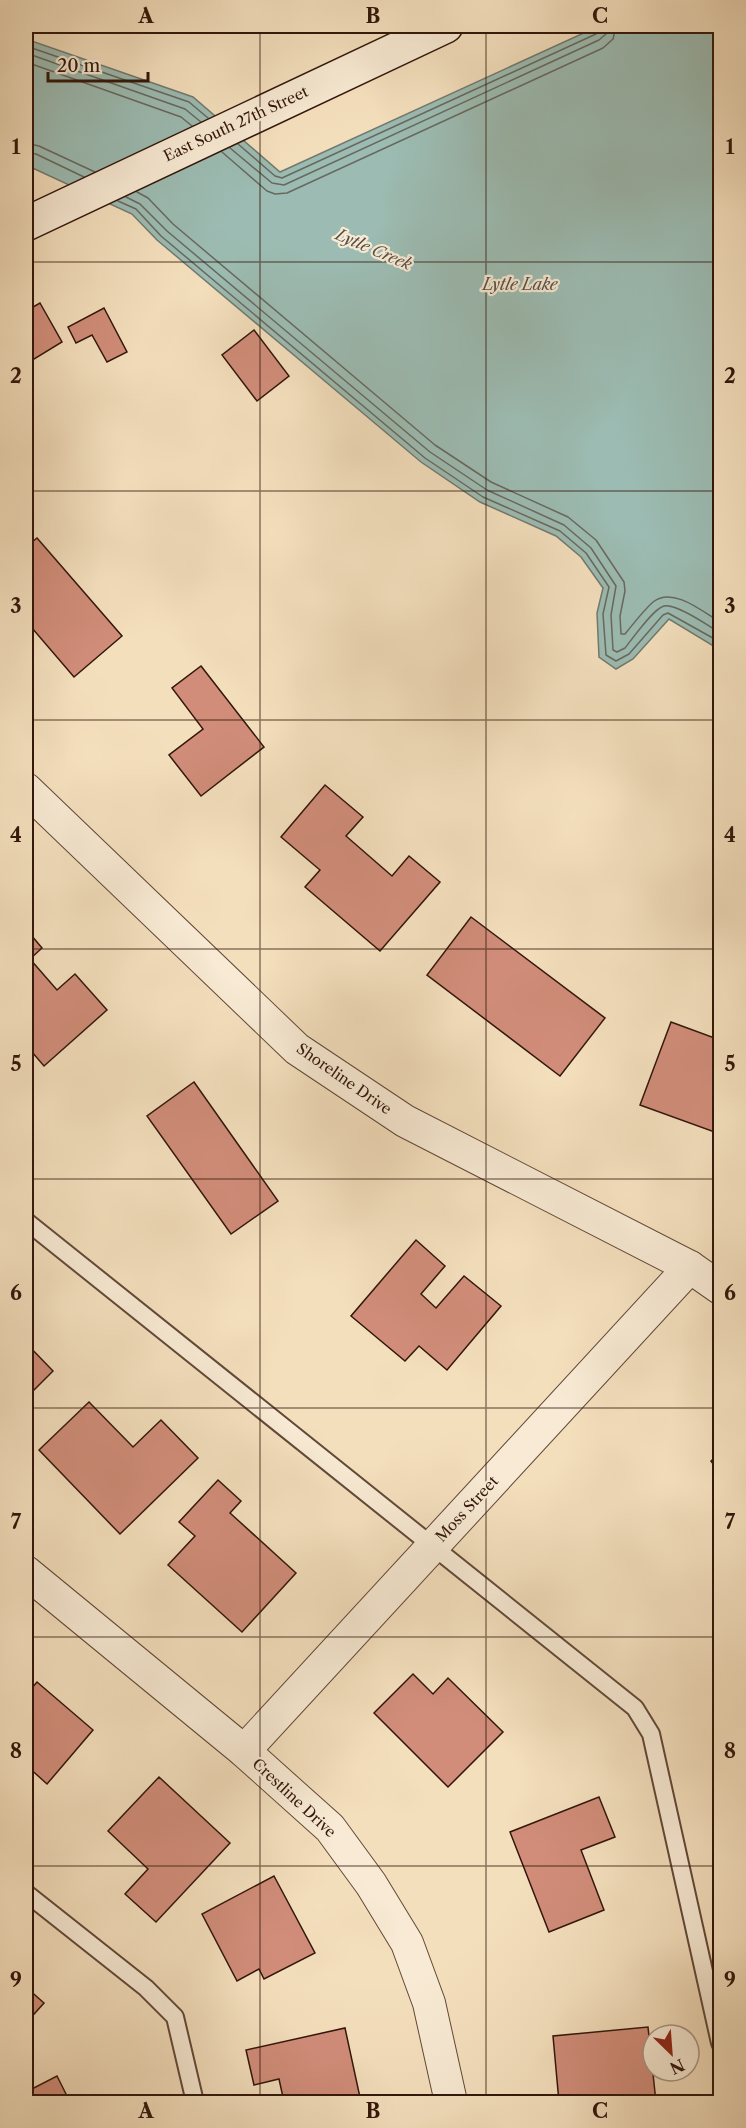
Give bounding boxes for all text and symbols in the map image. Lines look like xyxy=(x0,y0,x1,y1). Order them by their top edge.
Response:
text: A xyxy=(137,4,154,28)
text: B xyxy=(366,4,381,28)
text: C xyxy=(592,4,608,28)
scale bar xyxy=(48,45,148,83)
text: 20 m xyxy=(57,55,101,77)
street label: East South 27th Street xyxy=(160,81,312,165)
text: 1 xyxy=(12,135,21,159)
text: 1 xyxy=(726,135,735,159)
water label: Lytle Creek xyxy=(331,223,416,274)
water label: Lytle Lake xyxy=(480,274,559,294)
text: 2 xyxy=(10,364,22,388)
text: 2 xyxy=(724,364,736,388)
text: 3 xyxy=(10,594,22,618)
text: 3 xyxy=(724,594,736,618)
text: 4 xyxy=(10,823,22,847)
text: 4 xyxy=(724,823,736,847)
street label: Shoreline Drive xyxy=(293,1039,396,1118)
text: 5 xyxy=(10,1052,22,1076)
text: 5 xyxy=(724,1052,736,1076)
text: 6 xyxy=(10,1281,22,1305)
text: 6 xyxy=(724,1281,736,1305)
street label: Moss Street xyxy=(431,1471,503,1546)
text: 7 xyxy=(11,1510,22,1534)
text: 7 xyxy=(725,1510,736,1534)
text: 8 xyxy=(10,1739,22,1763)
text: 8 xyxy=(724,1739,736,1763)
street label: Crestline Drive xyxy=(249,1754,340,1841)
text: 9 xyxy=(10,1968,22,1992)
text: 9 xyxy=(724,1968,736,1992)
north arrow xyxy=(641,2023,701,2083)
text: N xyxy=(667,2055,688,2079)
text: A xyxy=(137,2099,154,2123)
text: B xyxy=(366,2099,381,2123)
text: C xyxy=(592,2099,608,2123)

